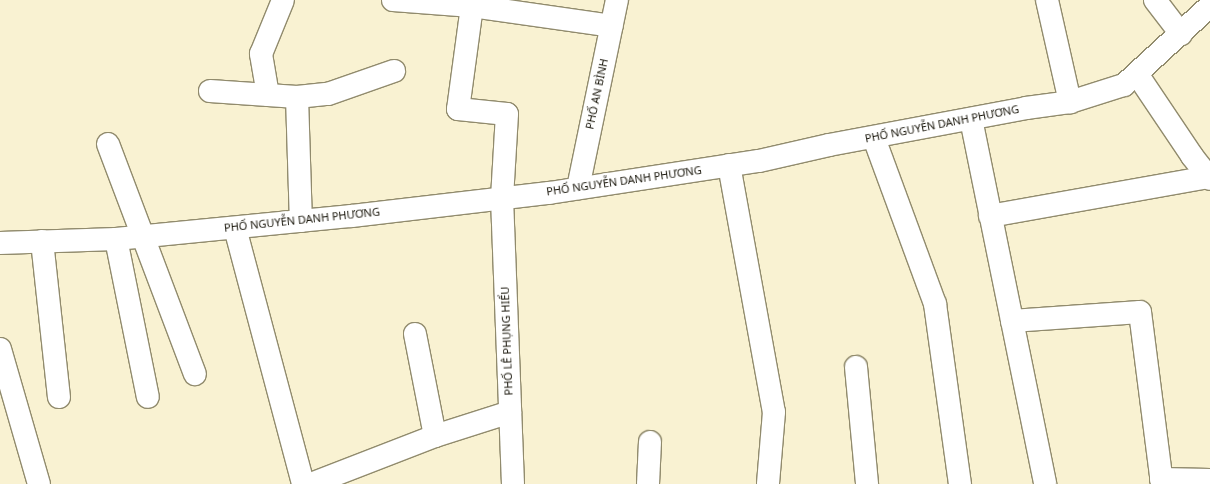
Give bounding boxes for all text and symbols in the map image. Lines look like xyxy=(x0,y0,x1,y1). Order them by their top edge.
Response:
street label: PHỐ AN BÌNH xyxy=(583,57,611,131)
street label: PHỐ NGUYỄN DANH PHƯƠNG xyxy=(864,103,1020,145)
street label: PHỐ NGUYỄN DANH PHƯƠNG xyxy=(545,164,703,198)
street label: PHỐ NGUYỄN DANH PHƯƠNG xyxy=(223,205,381,235)
street label: PHỐ LÊ PHỤNG HIỂU xyxy=(499,286,515,396)

